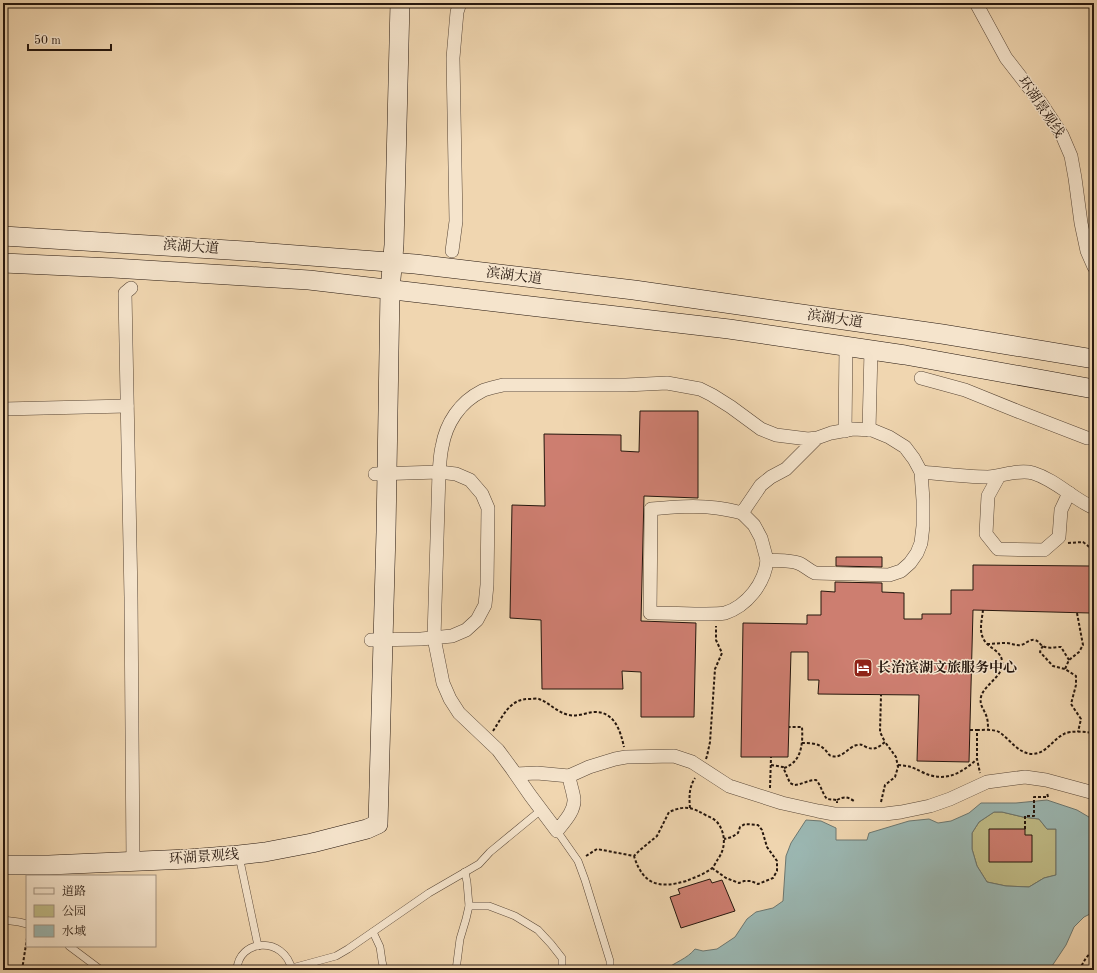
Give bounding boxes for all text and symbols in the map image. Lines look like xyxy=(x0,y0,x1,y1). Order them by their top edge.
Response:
scale bar xyxy=(28,26,111,52)
text: 50 m xyxy=(34,34,61,47)
street label: 环湖景观线 xyxy=(1016,74,1067,140)
street label: 滨湖大道 xyxy=(163,237,219,256)
street label: 滨湖大道 xyxy=(485,265,543,286)
street label: 滨湖大道 xyxy=(806,307,864,330)
hotel icon: 长治滨湖文旅服务中心 xyxy=(852,657,874,679)
place label: 长治滨湖文旅服务中心 xyxy=(877,659,1017,675)
street label: 环湖景观线 xyxy=(169,847,239,866)
legend xyxy=(26,875,156,947)
text: 道路 xyxy=(62,884,86,898)
text: 公园 xyxy=(62,905,86,918)
text: 水域 xyxy=(62,924,86,938)

